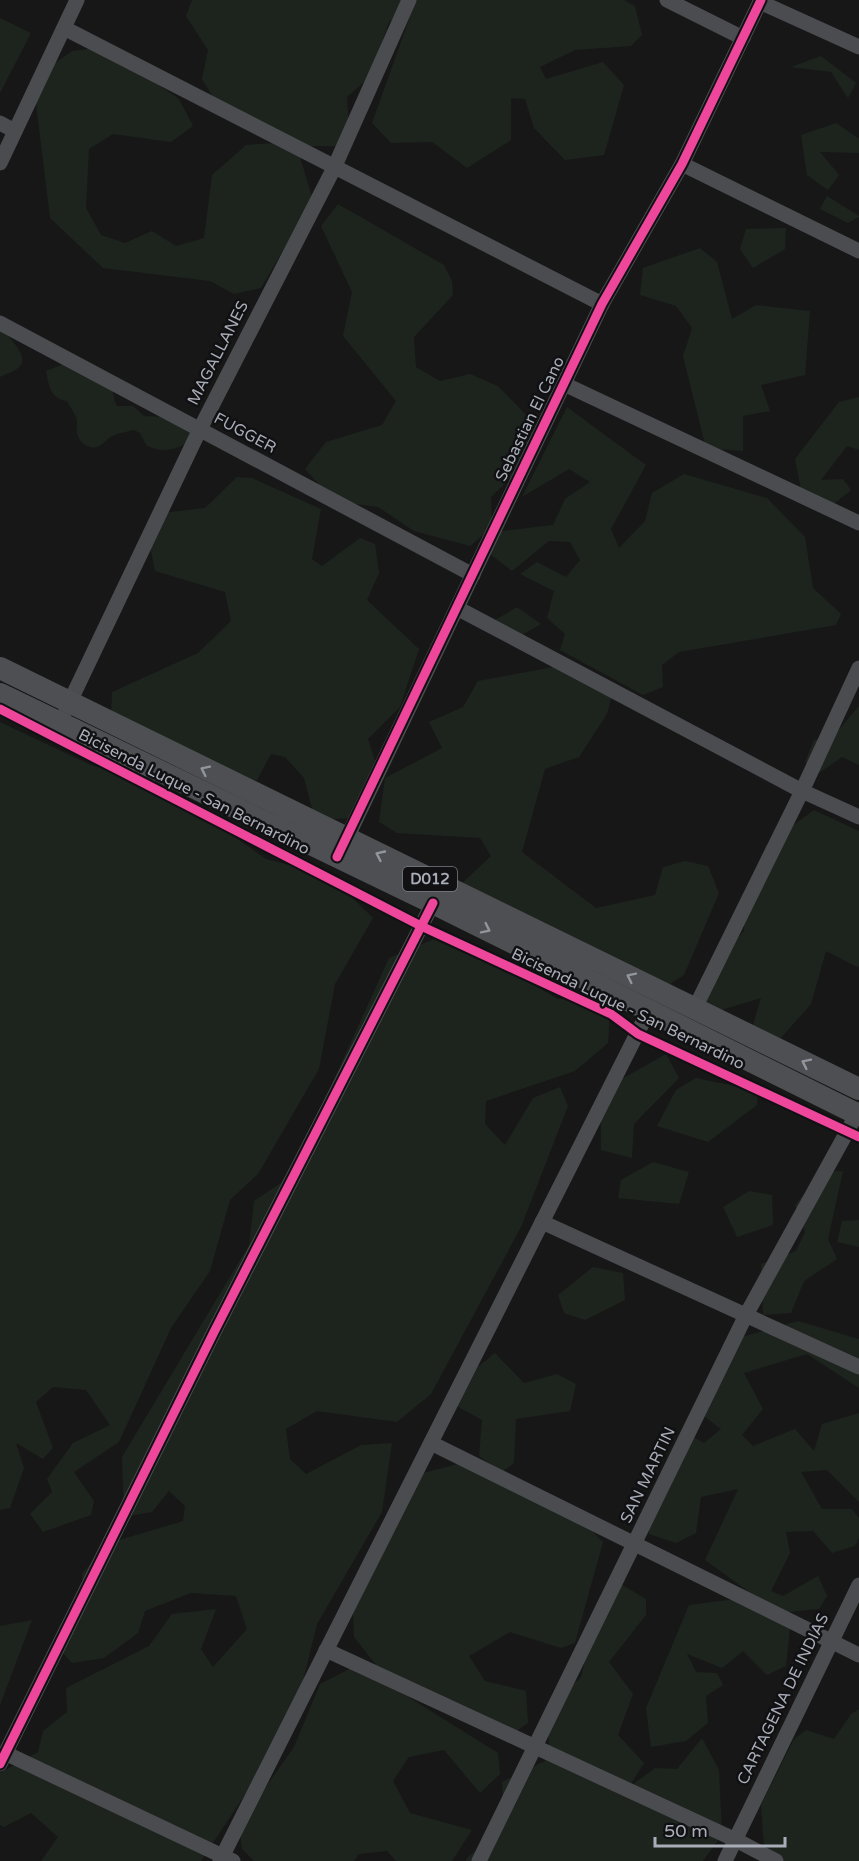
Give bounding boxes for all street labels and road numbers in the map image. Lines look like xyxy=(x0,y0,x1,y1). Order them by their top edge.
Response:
street label: MAGALLANES xyxy=(183,297,253,408)
street label: Sebastian El Cano xyxy=(491,353,569,485)
street label: FUGGER xyxy=(210,408,280,458)
street label: Bicisenda Luque - San Bernardino xyxy=(75,725,313,859)
road number: D012 xyxy=(403,867,457,891)
street label: Bicisenda Luque - San Bernardino xyxy=(508,944,748,1074)
street label: SAN MARTIN xyxy=(616,1424,680,1526)
street label: CARTAGENA DE INDIAS xyxy=(733,1610,833,1788)

